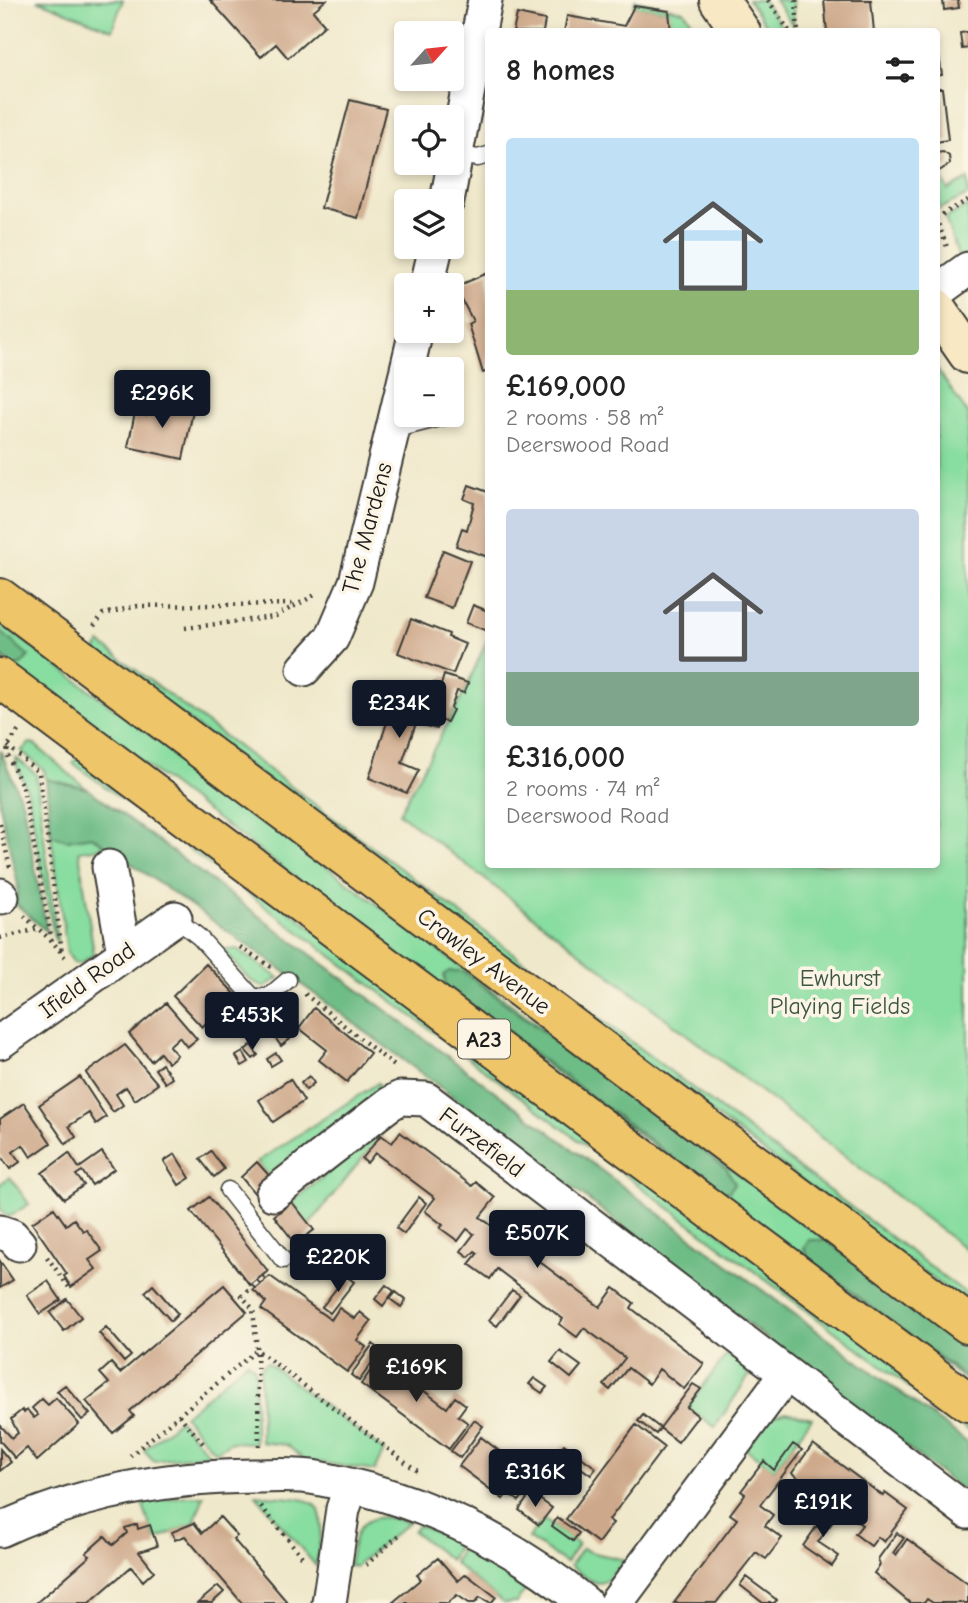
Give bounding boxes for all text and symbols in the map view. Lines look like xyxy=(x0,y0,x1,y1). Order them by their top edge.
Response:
north arrow xyxy=(394,21,464,91)
map controls xyxy=(394,21,464,427)
icon: filters xyxy=(881,51,919,89)
text: 8 homes xyxy=(506,53,615,88)
button: locate xyxy=(394,105,464,175)
icon: home xyxy=(650,183,776,309)
button: layers xyxy=(394,189,464,259)
button: + xyxy=(394,273,464,343)
button: − xyxy=(394,357,464,427)
text: £169,000 xyxy=(506,369,626,404)
pin: £296K xyxy=(113,370,211,430)
text: £296K xyxy=(130,379,194,406)
text: 2 rooms · 58 m² xyxy=(506,404,664,431)
text: Deerswood Road xyxy=(506,431,669,458)
street label: The Mardens xyxy=(336,459,398,597)
icon: home xyxy=(650,554,776,680)
pin: £234K xyxy=(350,680,448,740)
text: £234K xyxy=(368,689,430,716)
text: £316,000 xyxy=(506,740,625,775)
text: 2 rooms · 74 m² xyxy=(506,775,659,802)
text: Deerswood Road xyxy=(506,802,669,829)
street label: Crawley Avenue xyxy=(412,902,556,1020)
street label: Ifield Road xyxy=(34,936,140,1024)
park label: Ewhurst Playing Fields xyxy=(770,964,910,1020)
pin: £453K xyxy=(203,992,301,1052)
text: £453K xyxy=(221,1001,283,1028)
road number: A23 xyxy=(458,1020,510,1058)
street label: Furzefield xyxy=(434,1101,530,1183)
pin: £507K xyxy=(488,1210,586,1270)
text: £507K xyxy=(505,1219,569,1246)
pin: £220K xyxy=(289,1234,387,1294)
text: £220K xyxy=(306,1243,370,1270)
pin: £169K xyxy=(367,1344,465,1404)
text: £169K xyxy=(385,1353,447,1380)
pin: £316K xyxy=(486,1450,584,1509)
text: £316K xyxy=(505,1458,565,1485)
pin: £191K xyxy=(774,1480,872,1539)
text: £191K xyxy=(794,1488,852,1515)

